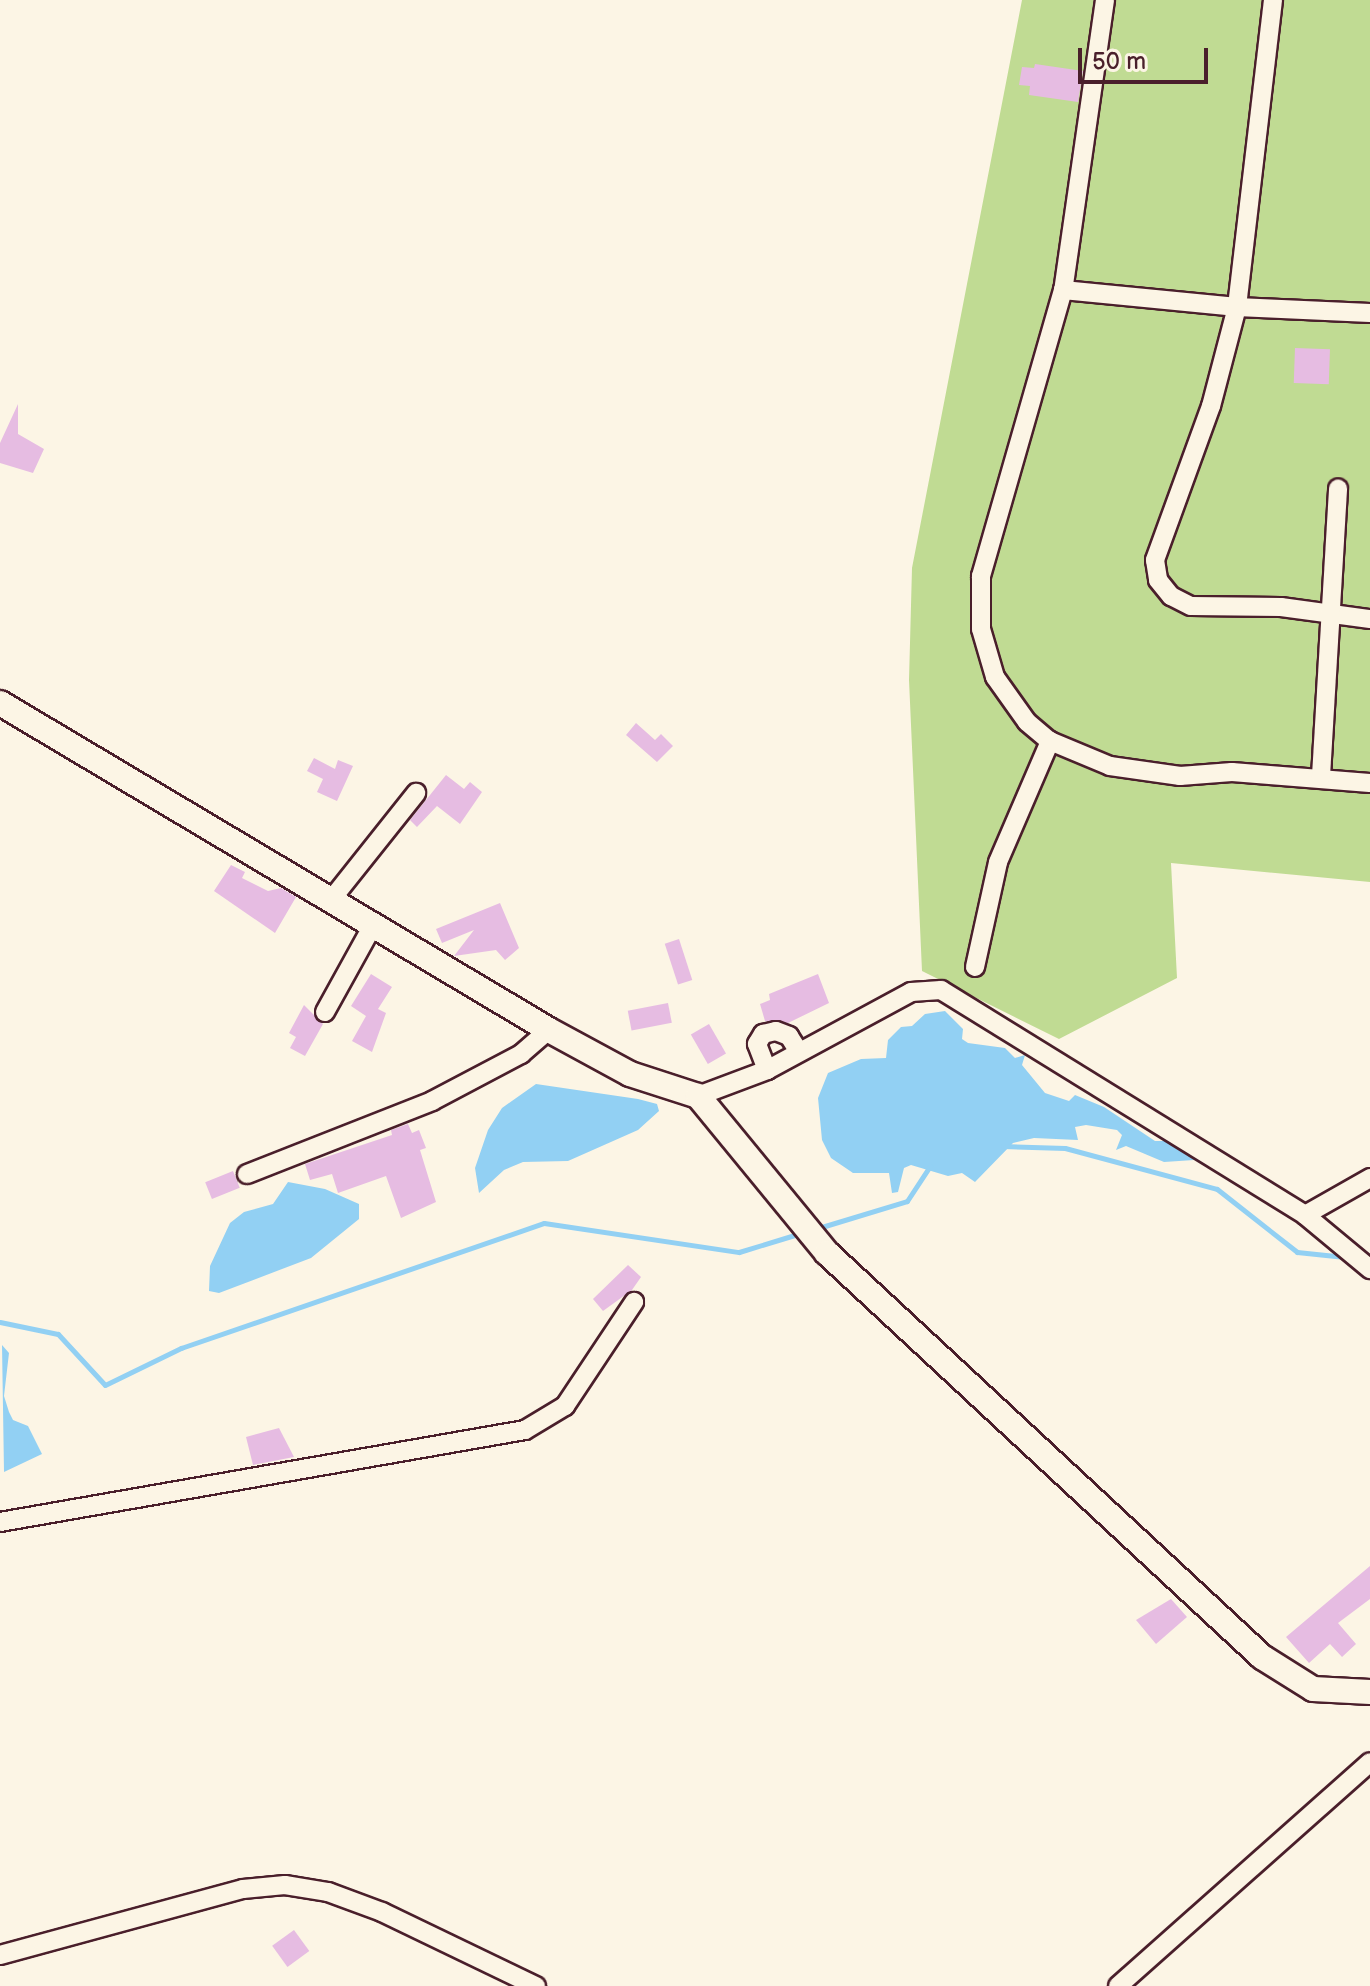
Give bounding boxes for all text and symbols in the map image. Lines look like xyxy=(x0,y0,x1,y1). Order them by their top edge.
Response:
scale bar xyxy=(1082,32,1212,82)
text: 50 m xyxy=(1092,47,1146,76)

